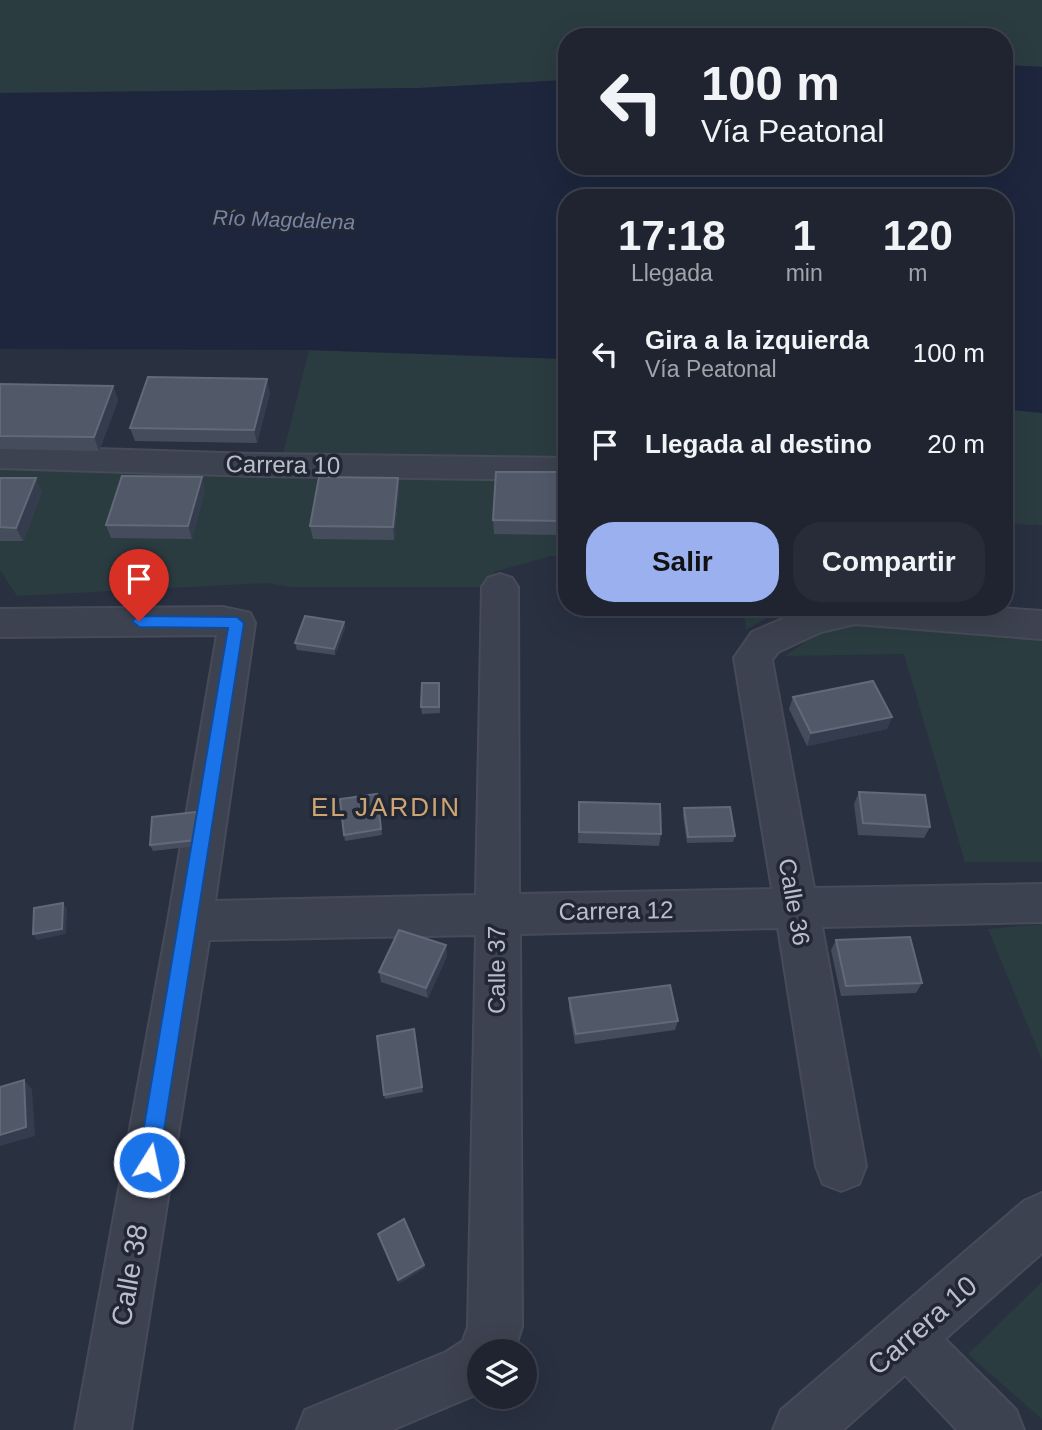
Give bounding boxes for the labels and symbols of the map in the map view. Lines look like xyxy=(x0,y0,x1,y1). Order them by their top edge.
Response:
water label: Río Magdalena xyxy=(212,206,356,233)
street label: Carrera 10 xyxy=(225,450,341,479)
pin xyxy=(109,549,169,621)
district label: EL JARDIN xyxy=(311,792,461,822)
street label: Calle 36 xyxy=(774,856,815,948)
street label: Carrera 12 xyxy=(558,896,674,925)
street label: Calle 37 xyxy=(483,926,510,1014)
position arrow xyxy=(112,1125,186,1199)
street label: Calle 38 xyxy=(105,1222,154,1328)
street label: Carrera 10 xyxy=(862,1270,983,1381)

